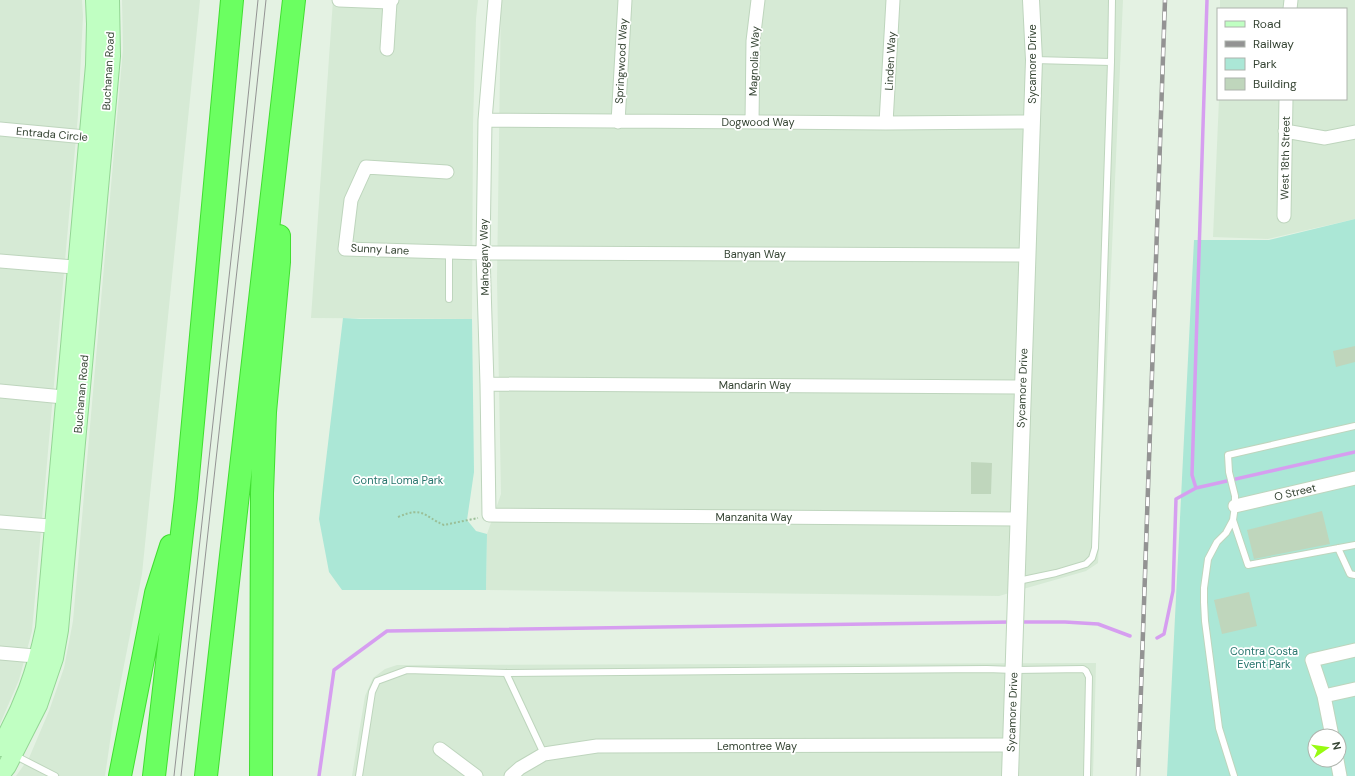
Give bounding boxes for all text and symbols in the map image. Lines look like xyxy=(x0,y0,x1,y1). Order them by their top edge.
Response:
legend xyxy=(1217,8,1347,100)
text: Road xyxy=(1253,16,1281,32)
street label: Springwood Way xyxy=(612,18,630,104)
street label: Sycamore Drive xyxy=(1025,24,1039,104)
street label: Magnolia Way xyxy=(746,26,762,96)
street label: Buchanan Road xyxy=(99,31,117,111)
street label: Linden Way xyxy=(881,31,899,91)
text: Railway xyxy=(1253,36,1294,52)
text: Park xyxy=(1253,56,1277,72)
text: Building xyxy=(1253,76,1297,92)
street label: Dogwood Way xyxy=(721,115,795,129)
street label: West 18th Street xyxy=(1277,116,1293,200)
street label: Entrada Circle xyxy=(15,124,89,144)
street label: Mahogany Way xyxy=(476,218,492,296)
street label: Sunny Lane xyxy=(350,240,410,258)
street label: Banyan Way xyxy=(724,247,786,261)
street label: Sycamore Drive xyxy=(1014,348,1030,428)
street label: Buchanan Road xyxy=(71,354,91,434)
street label: Mandarin Way xyxy=(719,378,791,392)
park label: Contra Loma Park xyxy=(353,473,444,487)
street label: O Street xyxy=(1273,480,1317,504)
street label: Manzanita Way xyxy=(716,510,792,524)
park label: Contra Costa Event Park xyxy=(1230,644,1298,671)
street label: Sycamore Drive xyxy=(1004,672,1020,752)
north arrow xyxy=(1307,728,1347,768)
street label: Lemontree Way xyxy=(717,739,797,753)
text: N xyxy=(1329,740,1344,751)

